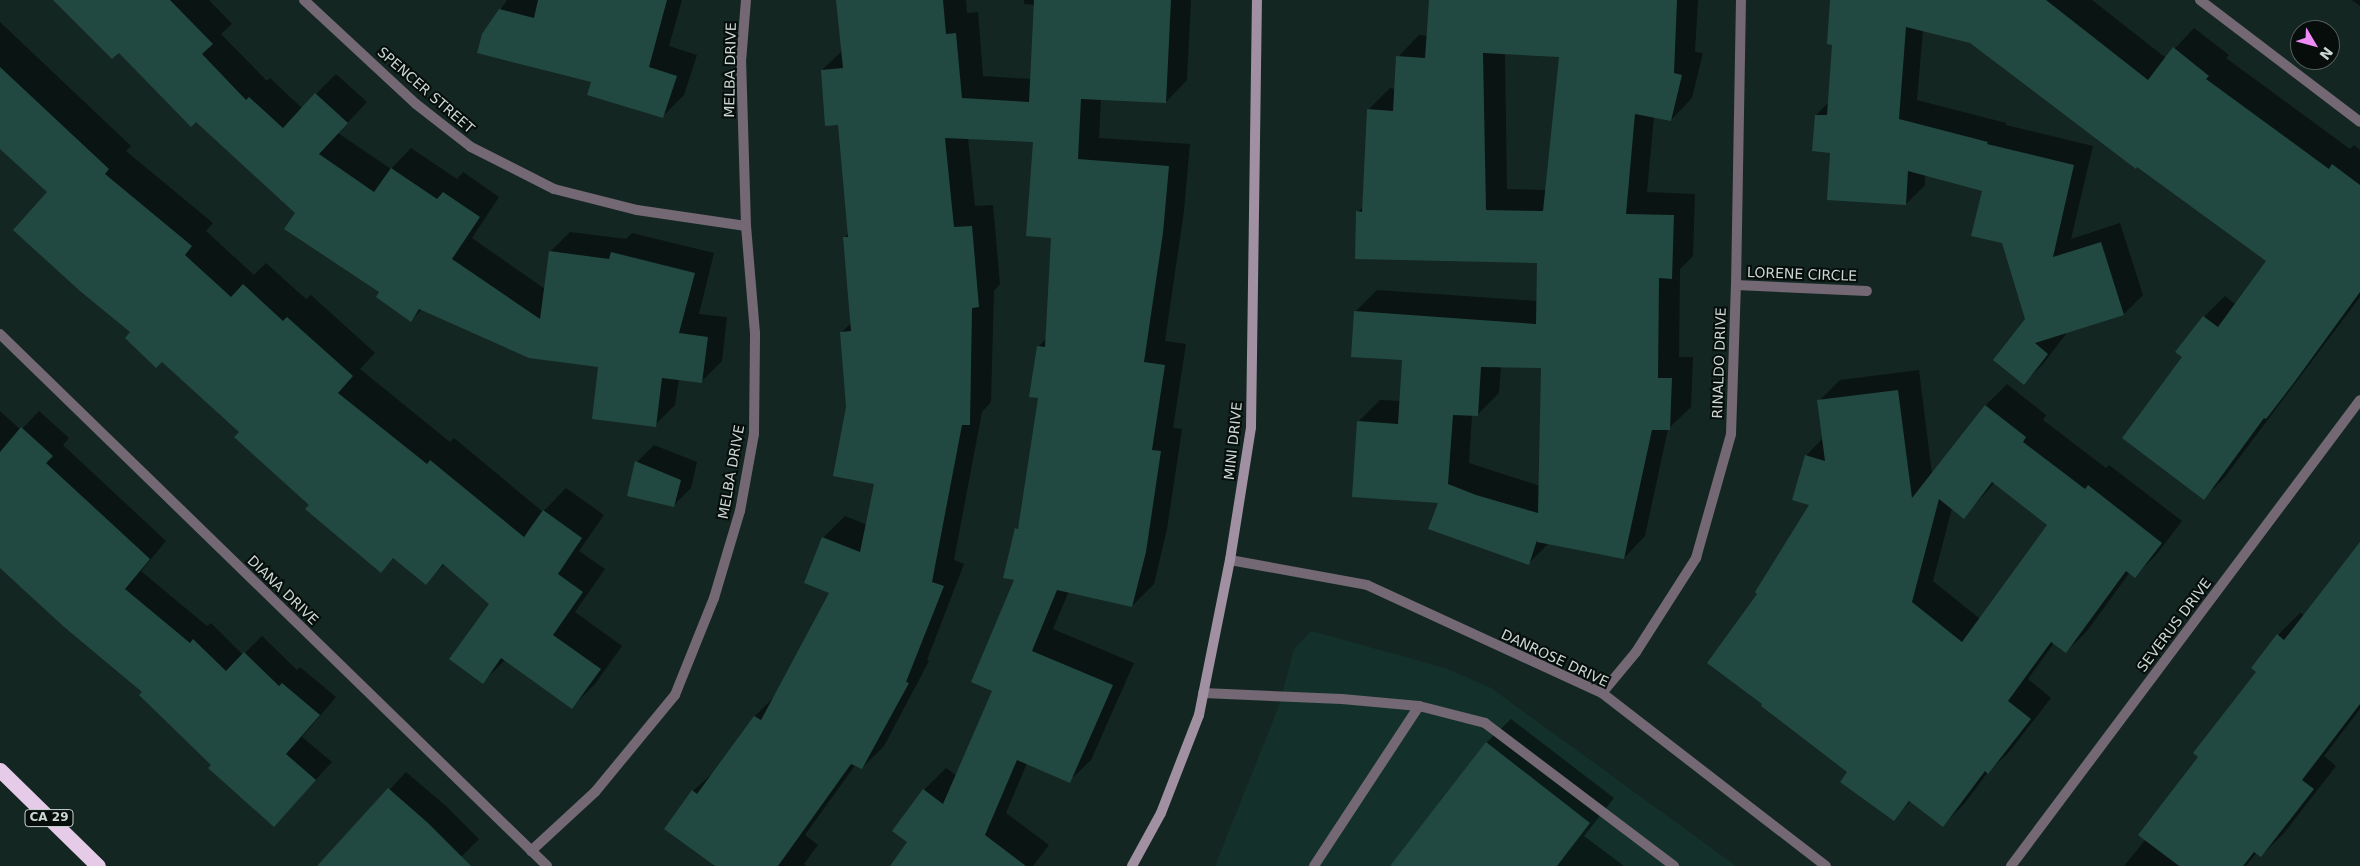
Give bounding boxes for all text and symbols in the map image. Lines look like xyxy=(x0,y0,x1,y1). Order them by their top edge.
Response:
north arrow xyxy=(2290,20,2340,70)
street label: MELBA DRIVE xyxy=(721,22,739,118)
street label: SPENCER STREET xyxy=(374,43,478,137)
text: N xyxy=(2316,44,2336,63)
street label: LORENE CIRCLE xyxy=(1747,264,1857,284)
street label: RINALDO DRIVE xyxy=(1709,307,1729,419)
street label: MINI DRIVE xyxy=(1221,401,1245,481)
street label: MELBA DRIVE xyxy=(714,424,748,520)
street label: DIANA DRIVE xyxy=(244,552,322,628)
street label: SEVERUS DRIVE xyxy=(2133,575,2215,675)
street label: DANROSE DRIVE xyxy=(1499,626,1611,690)
road number: CA 29 xyxy=(24,808,74,828)

